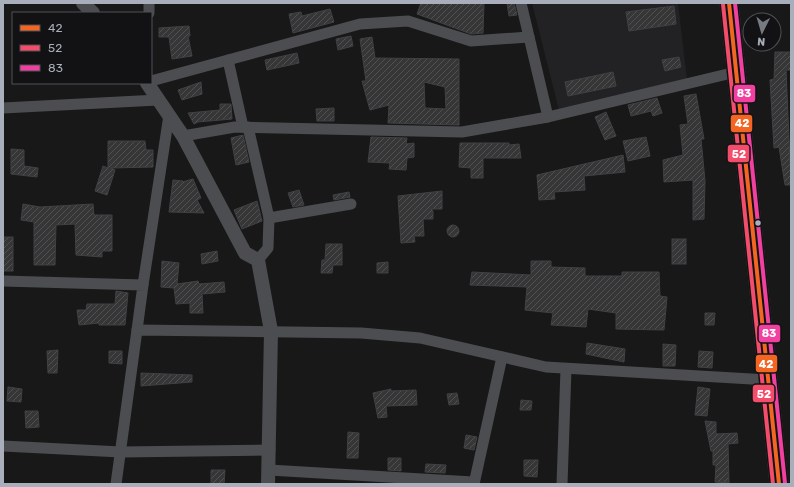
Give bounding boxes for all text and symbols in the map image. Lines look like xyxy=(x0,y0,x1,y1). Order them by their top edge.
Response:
legend xyxy=(12,12,152,84)
north arrow xyxy=(742,12,782,52)
text: 42 xyxy=(48,21,63,35)
text: N xyxy=(757,35,766,48)
text: 52 xyxy=(48,41,62,55)
text: 83 xyxy=(48,61,63,75)
line badge: 83 xyxy=(733,84,756,103)
text: 83 xyxy=(737,87,751,100)
line badge: 42 xyxy=(730,114,753,133)
text: 42 xyxy=(735,117,749,130)
line badge: 52 xyxy=(727,144,750,163)
text: 52 xyxy=(732,148,746,161)
unlabelled marker xyxy=(753,218,763,228)
line badge: 83 xyxy=(758,324,781,343)
text: 83 xyxy=(762,327,776,340)
line badge: 42 xyxy=(755,354,778,373)
text: 42 xyxy=(759,358,773,371)
line badge: 52 xyxy=(752,384,775,403)
text: 52 xyxy=(757,388,771,401)

